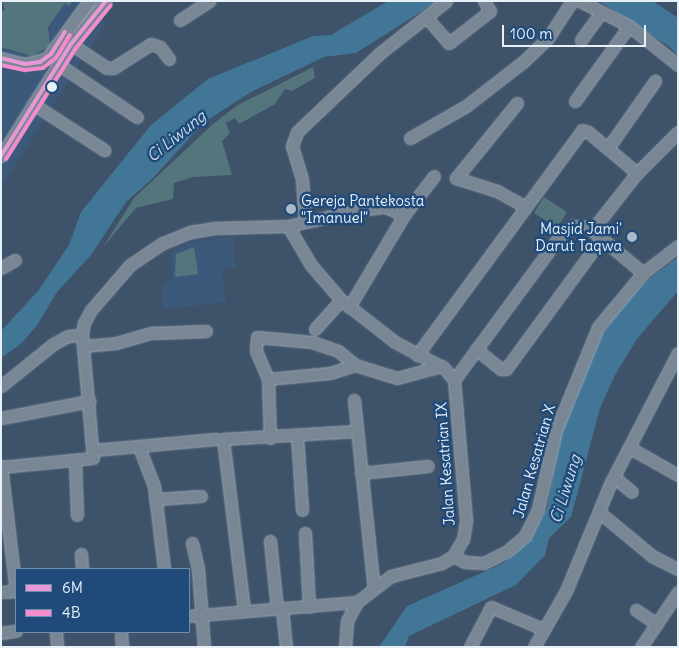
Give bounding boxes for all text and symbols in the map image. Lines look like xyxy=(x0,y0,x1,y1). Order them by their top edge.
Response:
scale bar xyxy=(504,15,648,47)
text: 100 m xyxy=(510,24,552,43)
unlabelled marker xyxy=(47,82,57,92)
water label: Ci Liwung xyxy=(143,106,209,166)
place label: Gereja Pantekosta "Imanuel" xyxy=(301,191,424,226)
marker: Gereja Pantekosta "Imanuel" xyxy=(285,203,297,215)
place label: Masjid Jami' Darut Taqwa xyxy=(535,219,622,254)
marker: Masjid Jami' Darut Taqwa xyxy=(626,231,638,243)
street label: Jalan Kesatrian IX xyxy=(432,402,458,526)
street label: Jalan Kesatrian X xyxy=(509,402,559,520)
water label: Ci Liwung xyxy=(546,453,584,525)
legend xyxy=(15,568,190,633)
text: 6M xyxy=(62,578,83,597)
text: 4B xyxy=(62,603,81,622)

